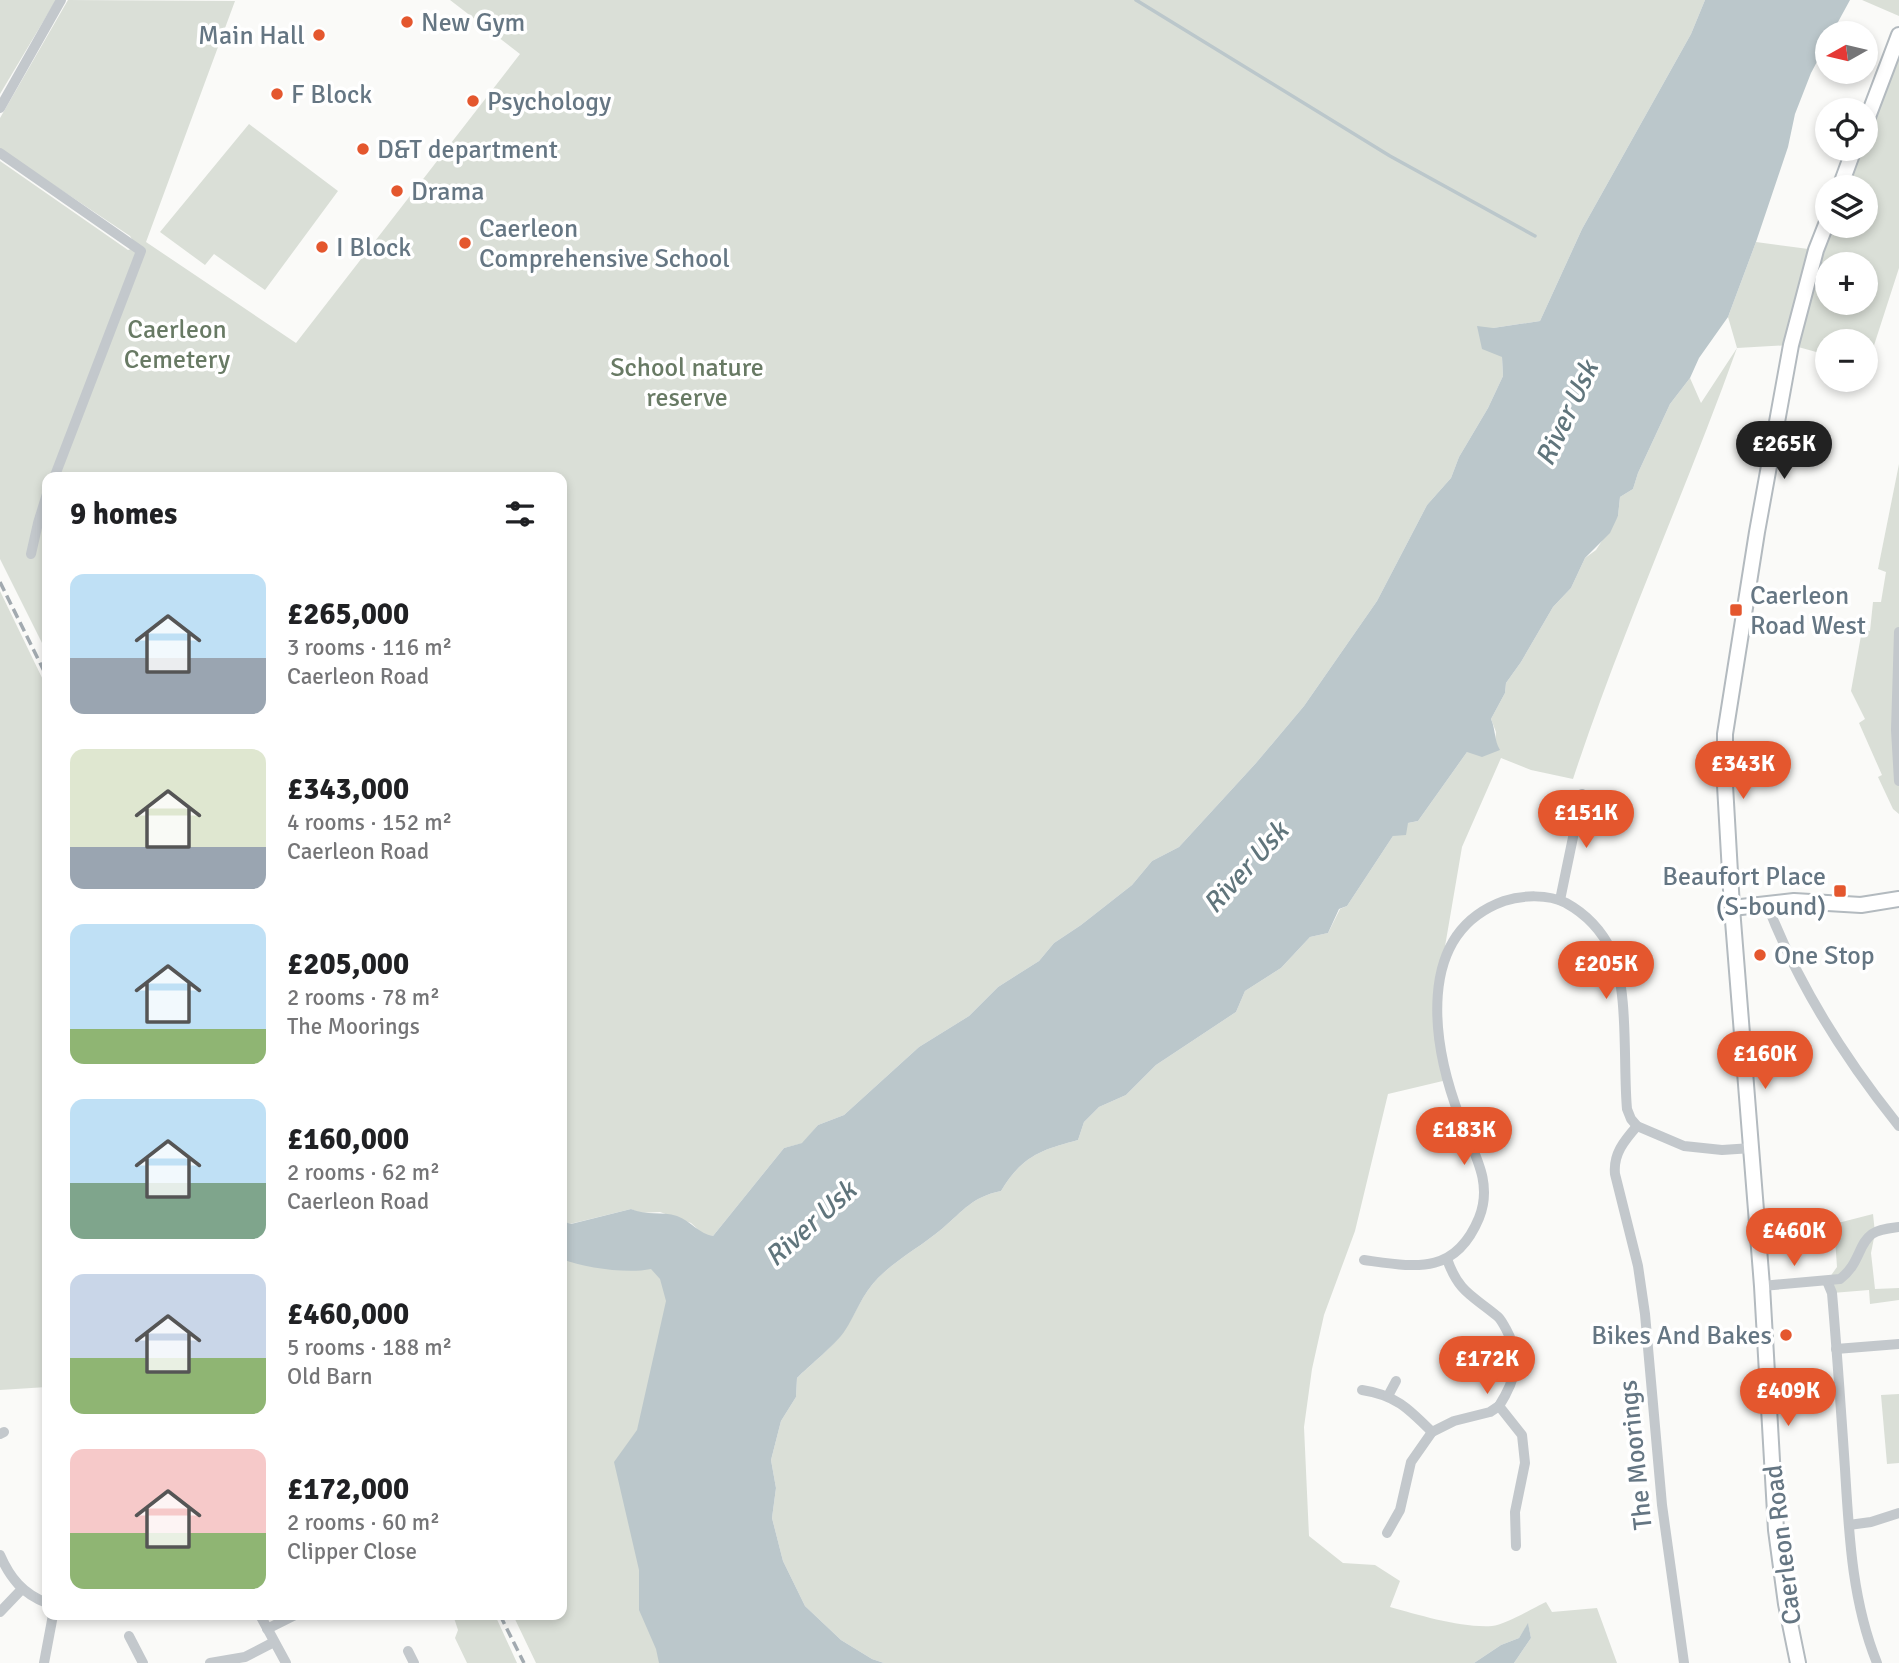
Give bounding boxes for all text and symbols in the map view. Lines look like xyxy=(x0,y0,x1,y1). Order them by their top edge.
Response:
place label: New Gym xyxy=(421,7,525,39)
marker: New Gym xyxy=(399,14,415,30)
place label: Main Hall xyxy=(198,20,305,52)
north arrow xyxy=(1815,21,1878,84)
map controls xyxy=(1815,21,1878,392)
marker: Main Hall xyxy=(311,27,327,43)
place label: F Block xyxy=(291,79,372,111)
marker: F Block xyxy=(269,86,285,102)
place label: Psychology xyxy=(487,86,611,118)
marker: Psychology xyxy=(465,93,481,109)
button: locate xyxy=(1815,98,1878,161)
place label: D&T department xyxy=(377,134,558,166)
marker: D&T department xyxy=(355,141,371,157)
button: layers xyxy=(1815,175,1878,238)
place label: Drama xyxy=(411,176,484,208)
marker: Drama xyxy=(389,183,405,199)
place label: Caerleon Comprehensive School xyxy=(479,213,730,275)
place label: I Block xyxy=(336,232,411,264)
marker: Caerleon Comprehensive School xyxy=(457,235,473,251)
marker: I Block xyxy=(314,239,330,255)
button: + xyxy=(1815,252,1878,315)
park label: Caerleon Cemetery xyxy=(124,314,230,376)
button: − xyxy=(1815,329,1878,392)
park label: School nature reserve xyxy=(610,352,764,414)
water label: River Usk xyxy=(1528,353,1607,471)
pin: £265K xyxy=(1735,421,1833,481)
text: £265K xyxy=(1752,429,1816,458)
icon: filters xyxy=(501,495,539,533)
text: 9 homes xyxy=(70,496,177,533)
place label: Caerleon Road West xyxy=(1750,580,1866,642)
text: £265,000 xyxy=(287,596,409,633)
icon: home xyxy=(126,602,210,686)
marker: Caerleon Road West xyxy=(1728,602,1744,618)
text: 3 rooms · 116 m² xyxy=(287,633,452,662)
text: Caerleon Road xyxy=(287,662,429,691)
pin: £343K xyxy=(1694,742,1792,801)
text: £343K xyxy=(1711,749,1775,778)
text: £343,000 xyxy=(287,771,409,808)
icon: home xyxy=(126,777,210,861)
pin: £151K xyxy=(1537,790,1635,850)
text: £151K xyxy=(1554,798,1618,827)
text: 4 rooms · 152 m² xyxy=(287,808,452,837)
water label: River Usk xyxy=(1196,813,1298,920)
text: Caerleon Road xyxy=(287,837,429,866)
place label: Beaufort Place (S-bound) xyxy=(1662,861,1826,923)
marker: Beaufort Place (S-bound) xyxy=(1832,883,1848,899)
place label: One Stop xyxy=(1774,940,1875,972)
pin: £205K xyxy=(1557,942,1655,1001)
text: £205,000 xyxy=(287,946,409,983)
marker: One Stop xyxy=(1752,947,1768,963)
text: £205K xyxy=(1574,949,1638,978)
icon: home xyxy=(126,952,210,1036)
text: 2 rooms · 78 m² xyxy=(287,983,440,1012)
text: The Moorings xyxy=(287,1012,420,1041)
pin: £160K xyxy=(1716,1032,1814,1091)
text: £160K xyxy=(1733,1039,1797,1068)
pin: £183K xyxy=(1415,1108,1513,1167)
text: £183K xyxy=(1432,1115,1496,1144)
text: £160,000 xyxy=(287,1121,409,1158)
icon: home xyxy=(126,1127,210,1211)
text: 2 rooms · 62 m² xyxy=(287,1158,440,1187)
water label: River Usk xyxy=(758,1172,866,1274)
text: Caerleon Road xyxy=(287,1187,429,1216)
pin: £460K xyxy=(1745,1208,1843,1268)
text: £460K xyxy=(1762,1216,1826,1245)
text: £460,000 xyxy=(287,1296,409,1333)
icon: home xyxy=(126,1302,210,1386)
place label: Bikes And Bakes xyxy=(1591,1320,1772,1352)
marker: Bikes And Bakes xyxy=(1778,1327,1794,1343)
text: 5 rooms · 188 m² xyxy=(287,1333,452,1362)
pin: £172K xyxy=(1438,1336,1536,1396)
text: £172K xyxy=(1455,1344,1519,1373)
text: Old Barn xyxy=(287,1362,373,1391)
pin: £409K xyxy=(1739,1368,1837,1428)
text: £409K xyxy=(1756,1376,1820,1405)
street label: The Moorings xyxy=(1612,1379,1660,1531)
street label: Caerleon Road xyxy=(1757,1463,1809,1627)
text: £172,000 xyxy=(287,1471,409,1508)
icon: home xyxy=(126,1477,210,1561)
text: 2 rooms · 60 m² xyxy=(287,1508,440,1537)
text: Clipper Close xyxy=(287,1537,417,1566)

